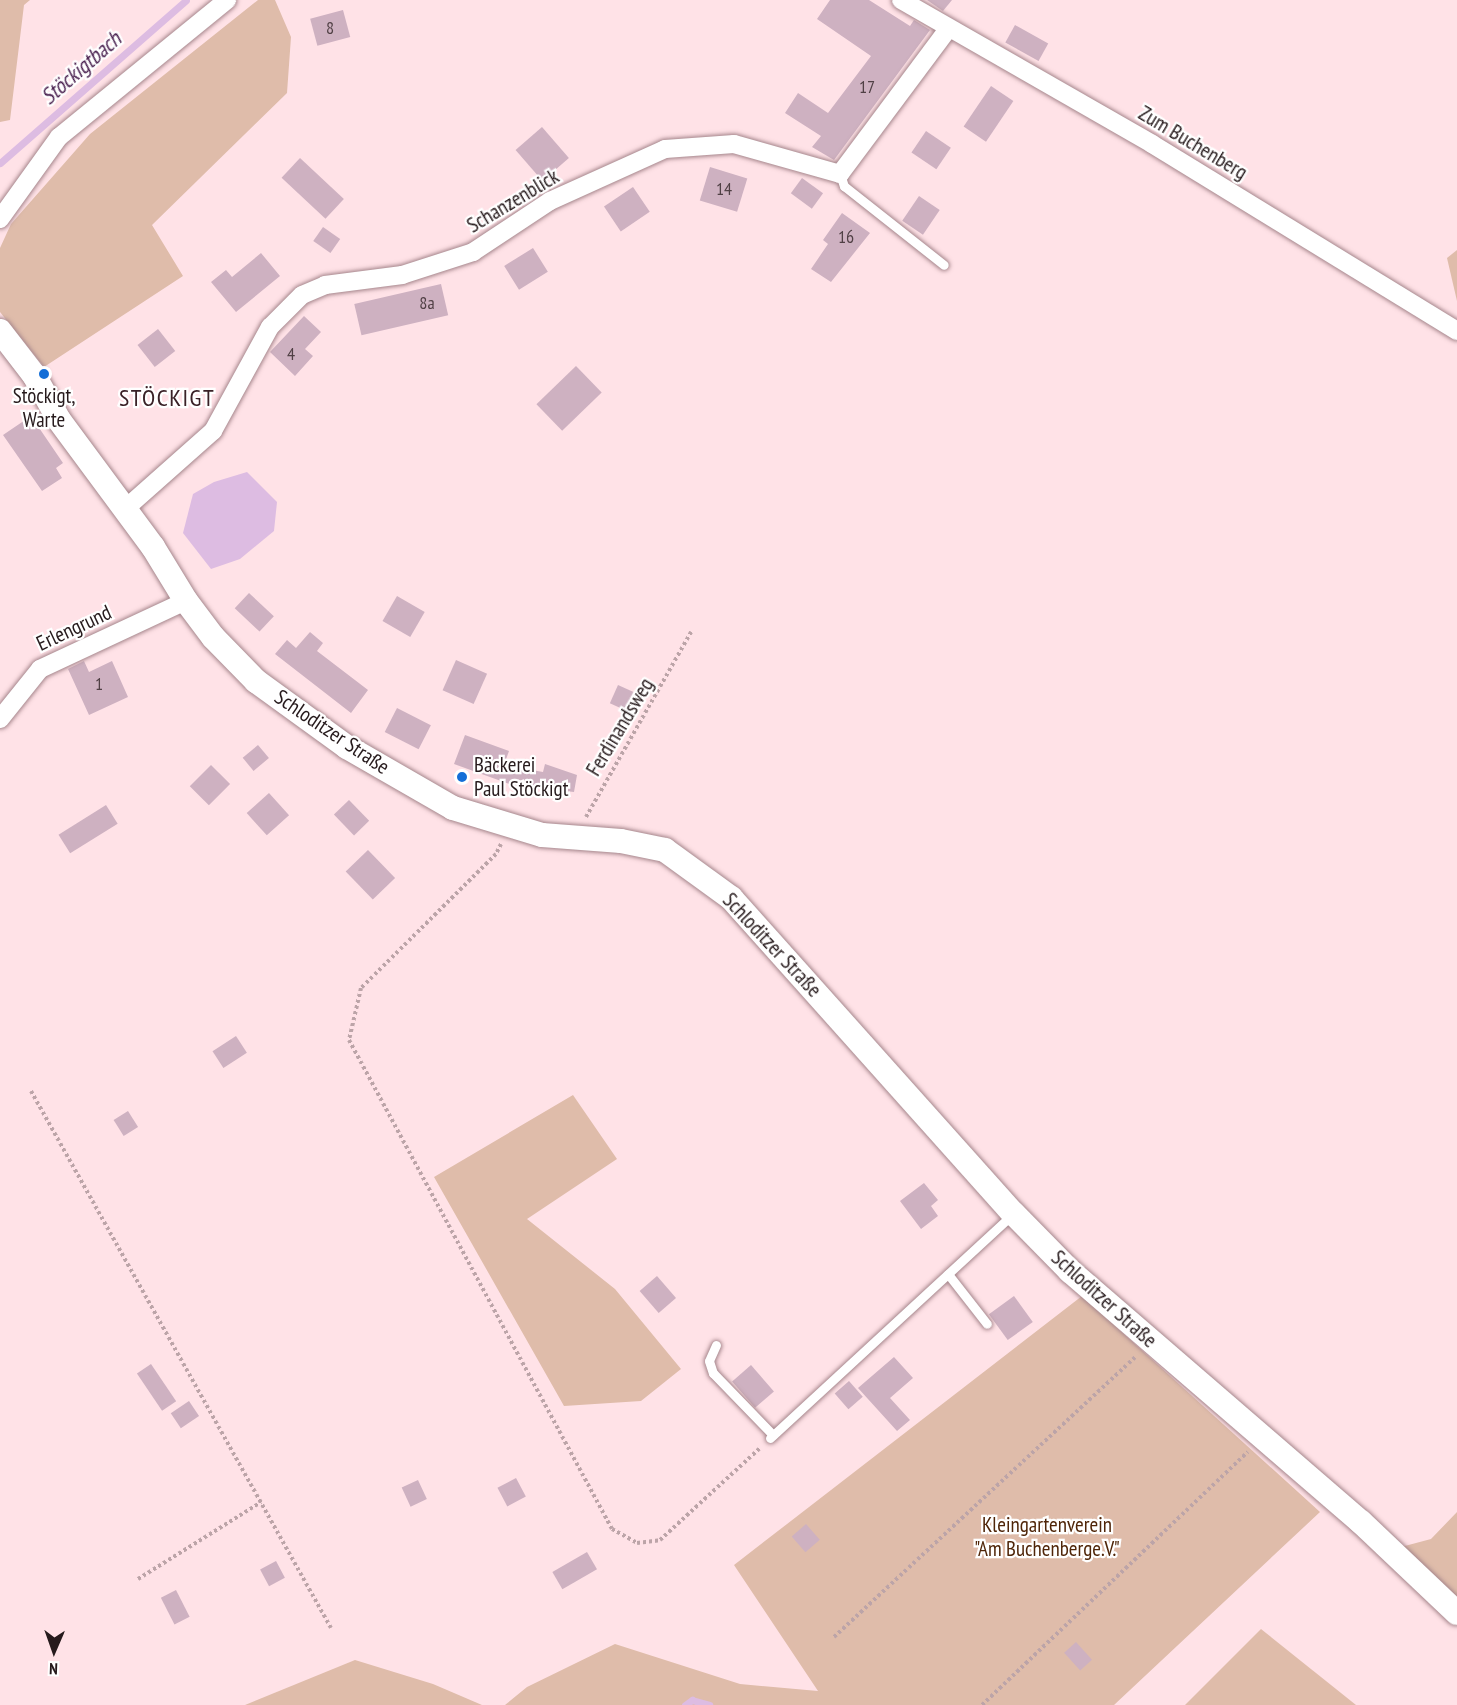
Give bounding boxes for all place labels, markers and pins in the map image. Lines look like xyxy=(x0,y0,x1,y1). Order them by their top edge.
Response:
marker: Stöckigt, Warte xyxy=(37,367,51,381)
place label: Stöckigt, Warte xyxy=(13,383,75,433)
place label: Bäckerei Paul Stöckigt xyxy=(474,752,568,802)
marker: Bäckerei Paul Stöckigt xyxy=(455,770,469,784)

